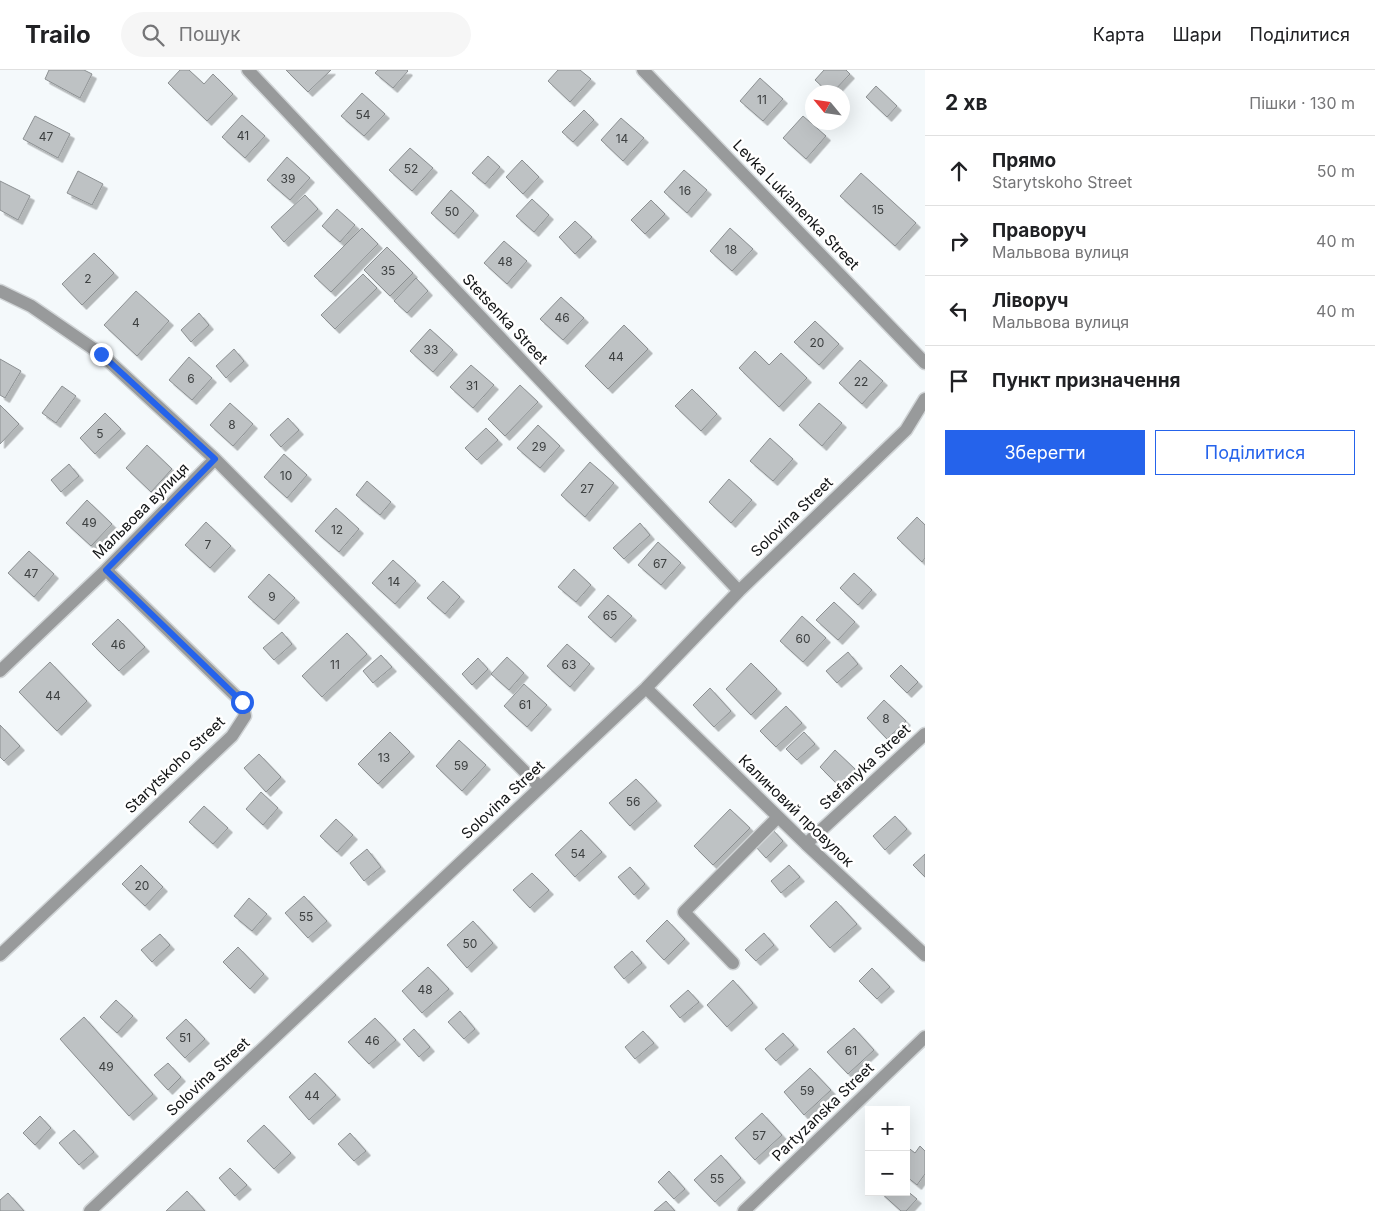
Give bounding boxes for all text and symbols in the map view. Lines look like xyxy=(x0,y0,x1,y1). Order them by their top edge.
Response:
search box xyxy=(121,12,471,57)
text: Trailo xyxy=(25,20,91,49)
icon: search xyxy=(139,21,167,49)
text: Пошук xyxy=(179,23,241,46)
text: Карта xyxy=(1093,24,1145,45)
text: Шари xyxy=(1173,24,1222,45)
text: Поділитися xyxy=(1250,24,1350,45)
north arrow xyxy=(805,85,850,130)
text: 2 хв xyxy=(945,90,988,115)
house number: 11 xyxy=(757,92,767,107)
text: Пішки · 130 m xyxy=(1249,93,1355,113)
house number: 54 xyxy=(355,107,371,122)
house number: 41 xyxy=(237,128,249,143)
house number: 47 xyxy=(39,129,53,144)
house number: 14 xyxy=(616,131,629,146)
street label: Levka Lukianenka Street xyxy=(729,136,864,274)
text: Прямо xyxy=(992,149,1056,172)
icon: ahead xyxy=(945,157,973,185)
house number: 52 xyxy=(404,161,418,176)
text: 50 m xyxy=(1317,161,1355,181)
house number: 39 xyxy=(281,171,295,186)
text: Starytskoho Street xyxy=(992,172,1132,192)
house number: 16 xyxy=(679,183,691,198)
house number: 15 xyxy=(872,202,884,217)
house number: 50 xyxy=(445,204,459,219)
text: Праворуч xyxy=(992,219,1086,242)
icon: right xyxy=(945,227,973,255)
text: 40 m xyxy=(1316,231,1355,251)
house number: 18 xyxy=(725,242,737,257)
text: Мальвова вулиця xyxy=(992,242,1129,262)
house number: 48 xyxy=(497,254,513,269)
house number: 35 xyxy=(381,263,395,278)
street label: Stetsenka Street xyxy=(459,270,552,368)
house number: 2 xyxy=(84,271,92,286)
text: Ліворуч xyxy=(992,289,1068,312)
icon: left xyxy=(945,297,973,325)
text: 40 m xyxy=(1316,301,1355,321)
house number: 46 xyxy=(554,310,570,325)
text: Мальвова вулиця xyxy=(992,312,1129,332)
house number: 4 xyxy=(132,315,140,330)
house number: 20 xyxy=(810,335,824,350)
house number: 33 xyxy=(424,342,438,357)
route end xyxy=(90,343,113,366)
house number: 44 xyxy=(608,349,624,364)
icon: arrive xyxy=(945,367,973,395)
text: Пункт призначення xyxy=(992,369,1180,392)
house number: 6 xyxy=(187,371,195,386)
house number: 22 xyxy=(854,374,868,389)
house number: 31 xyxy=(466,378,478,393)
house number: 8 xyxy=(228,417,236,432)
house number: 5 xyxy=(96,426,104,441)
button: Зберегти xyxy=(945,430,1145,475)
button: Поділитися xyxy=(1155,430,1355,475)
house number: 29 xyxy=(532,439,546,454)
street label: Мальвова вулиця xyxy=(88,458,193,563)
house number: 10 xyxy=(280,468,292,483)
street label: Solovina Street xyxy=(747,473,837,561)
house number: 27 xyxy=(580,481,594,496)
house number: 49 xyxy=(81,515,97,530)
house number: 12 xyxy=(331,522,343,537)
house number: 7 xyxy=(205,537,212,552)
house number: 67 xyxy=(653,556,667,571)
house number: 47 xyxy=(24,566,38,581)
house number: 14 xyxy=(388,574,401,589)
house number: 9 xyxy=(268,589,276,604)
house number: 65 xyxy=(603,608,617,623)
house number: 60 xyxy=(795,631,811,646)
house number: 46 xyxy=(110,637,126,652)
house number: 11 xyxy=(330,657,340,672)
house number: 63 xyxy=(562,657,576,672)
house number: 44 xyxy=(45,688,61,703)
route start xyxy=(231,691,254,714)
house number: 61 xyxy=(519,697,531,712)
house number: 8 xyxy=(882,711,890,726)
street label: Starytskoho Street xyxy=(121,712,229,817)
street label: Stefanyka Street xyxy=(815,720,914,814)
house number: 13 xyxy=(378,750,390,765)
street label: Калиновий провулок xyxy=(735,751,858,871)
street label: Solovina Street xyxy=(457,756,548,843)
house number: 59 xyxy=(454,758,468,773)
house number: 56 xyxy=(626,794,640,809)
house number: 54 xyxy=(570,846,586,861)
house number: 20 xyxy=(135,878,149,893)
house number: 55 xyxy=(299,909,313,924)
house number: 50 xyxy=(463,936,477,951)
house number: 48 xyxy=(417,982,433,997)
house number: 51 xyxy=(179,1030,191,1045)
street label: Solovina Street xyxy=(162,1033,253,1120)
house number: 46 xyxy=(364,1033,380,1048)
house number: 61 xyxy=(845,1043,857,1058)
street label: Partyzanska Street xyxy=(768,1058,878,1165)
house number: 49 xyxy=(98,1059,114,1074)
house number: 59 xyxy=(800,1083,814,1098)
house number: 44 xyxy=(304,1088,320,1103)
map controls xyxy=(865,1106,910,1196)
button: + xyxy=(865,1106,910,1151)
house number: 57 xyxy=(752,1128,766,1143)
button: − xyxy=(865,1151,910,1196)
house number: 55 xyxy=(710,1171,724,1186)

